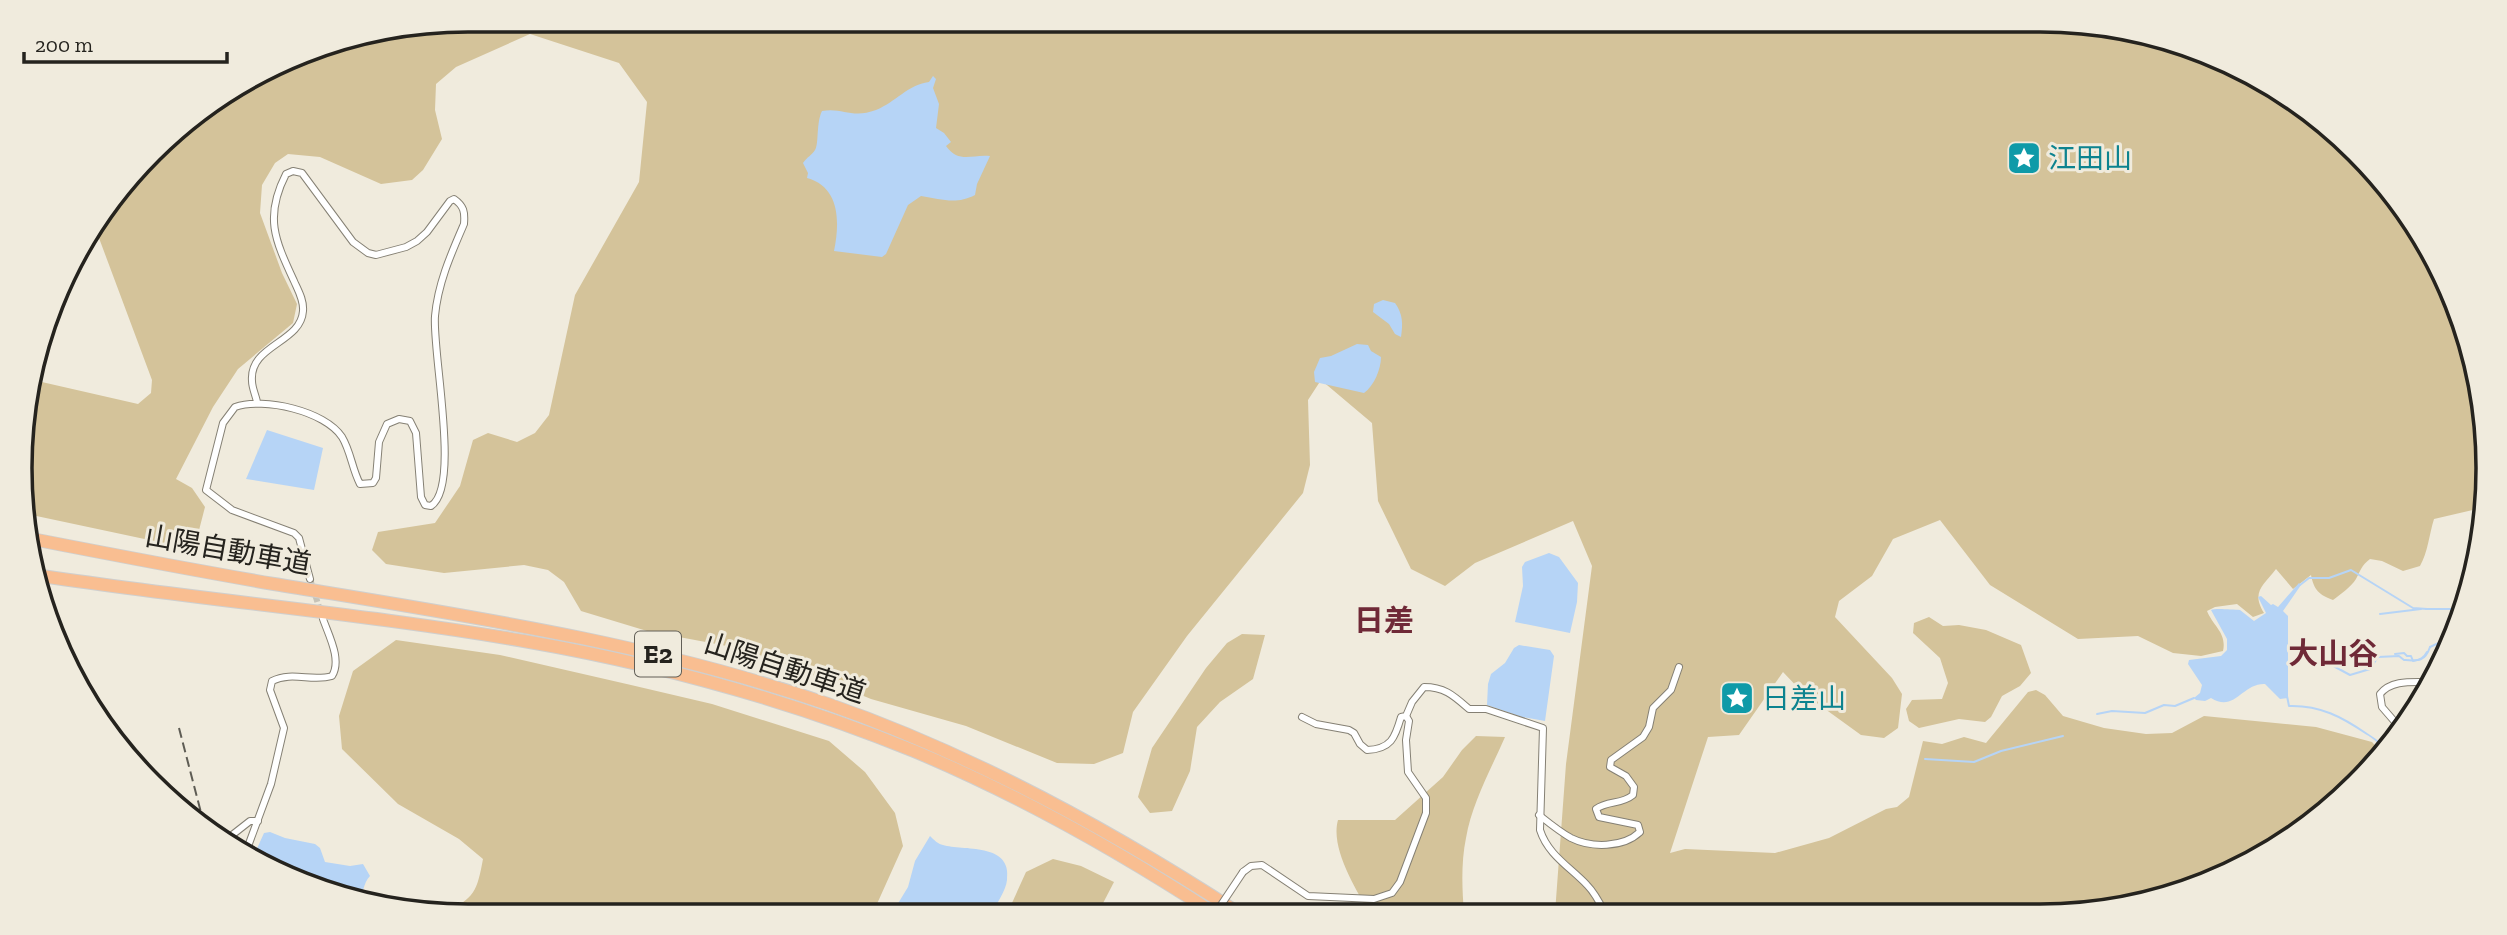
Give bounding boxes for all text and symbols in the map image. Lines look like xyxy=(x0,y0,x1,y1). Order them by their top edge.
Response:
scale bar xyxy=(24,21,228,65)
text: 200 m xyxy=(35,32,93,57)
place icon: 江田山 xyxy=(2005,139,2043,177)
place label: 江田山 xyxy=(2048,142,2132,175)
street label: 山陽自動車道 xyxy=(142,519,314,581)
district label: 日差 xyxy=(1354,603,1414,639)
street label: 山陽自動車道 xyxy=(700,626,870,710)
road number: E2 xyxy=(635,632,681,676)
district label: 大山谷 xyxy=(2288,636,2378,672)
place icon: 日差山 xyxy=(1718,679,1756,717)
place label: 日差山 xyxy=(1762,682,1846,715)

